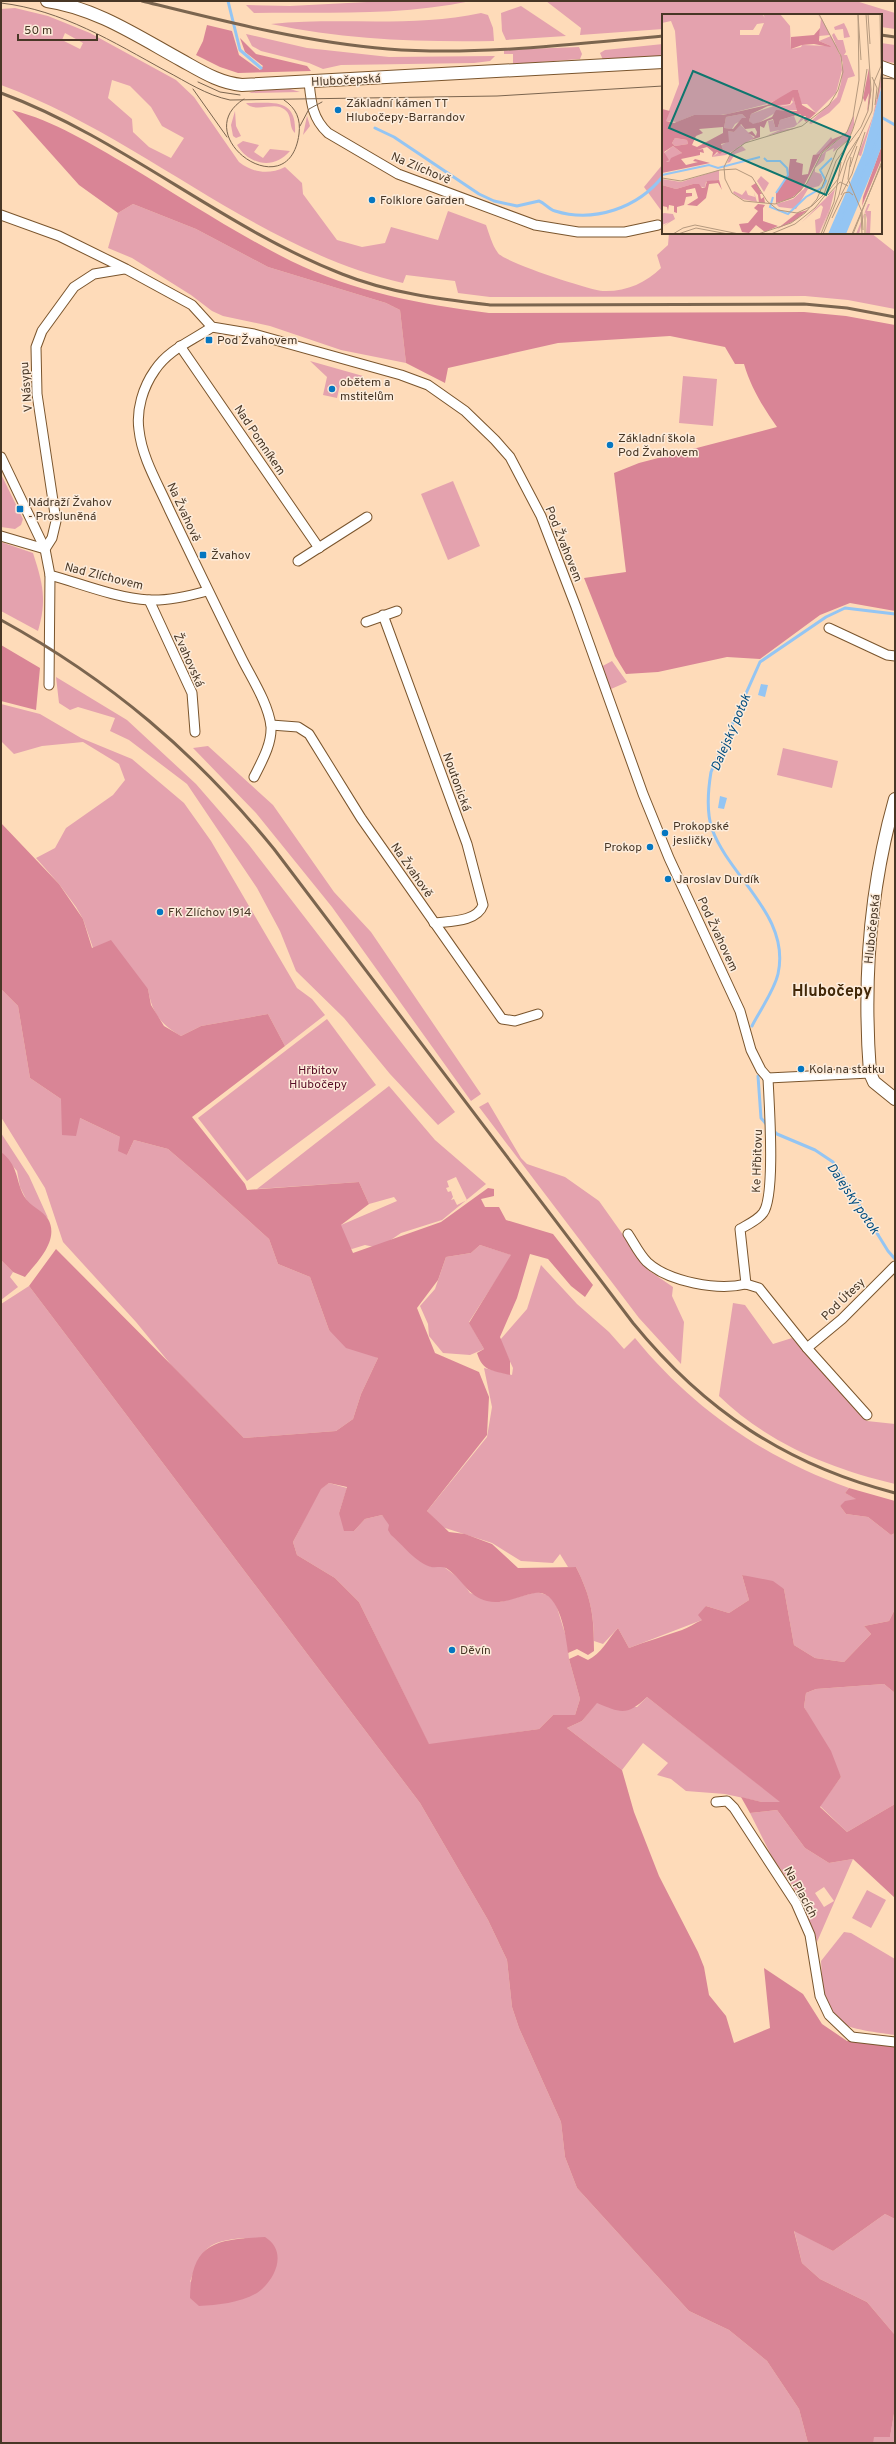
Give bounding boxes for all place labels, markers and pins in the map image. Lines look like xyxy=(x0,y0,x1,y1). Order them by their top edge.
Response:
place label: Základní kámen TT Hlubočepy-Barrandov xyxy=(346,96,465,126)
marker: Základní kámen TT Hlubočepy-Barrandov xyxy=(333,105,343,115)
place label: Folklore Garden xyxy=(380,193,465,209)
marker: Folklore Garden xyxy=(367,195,377,205)
place label: Pod Žvahovem xyxy=(217,333,297,349)
marker: Pod Žvahovem xyxy=(204,335,214,345)
place label: obětem a mstitelům xyxy=(340,375,394,405)
marker: obětem a mstitelům xyxy=(327,384,337,394)
place label: Základní škola Pod Žvahovem xyxy=(618,431,698,461)
marker: Základní škola Pod Žvahovem xyxy=(605,440,615,450)
place label: Nádraží Žvahov - Prosluněná xyxy=(28,495,112,525)
marker: Nádraží Žvahov - Prosluněná xyxy=(15,504,25,514)
place label: Žvahov xyxy=(211,548,251,564)
marker: Žvahov xyxy=(198,550,208,560)
place label: Prokopské jesličky xyxy=(672,819,729,849)
marker: Prokopské jesličky xyxy=(660,828,670,838)
place label: Prokop xyxy=(604,840,642,856)
marker: Prokop xyxy=(645,842,655,852)
place label: Jaroslav Durdík xyxy=(676,872,760,888)
marker: Jaroslav Durdík xyxy=(663,874,673,884)
place label: FK Zlíchov 1914 xyxy=(168,905,251,921)
marker: FK Zlíchov 1914 xyxy=(155,907,165,917)
place label: Kola na statku xyxy=(809,1062,885,1078)
marker: Kola na statku xyxy=(796,1064,806,1074)
place label: Děvín xyxy=(460,1643,491,1659)
marker: Děvín xyxy=(447,1645,457,1655)

